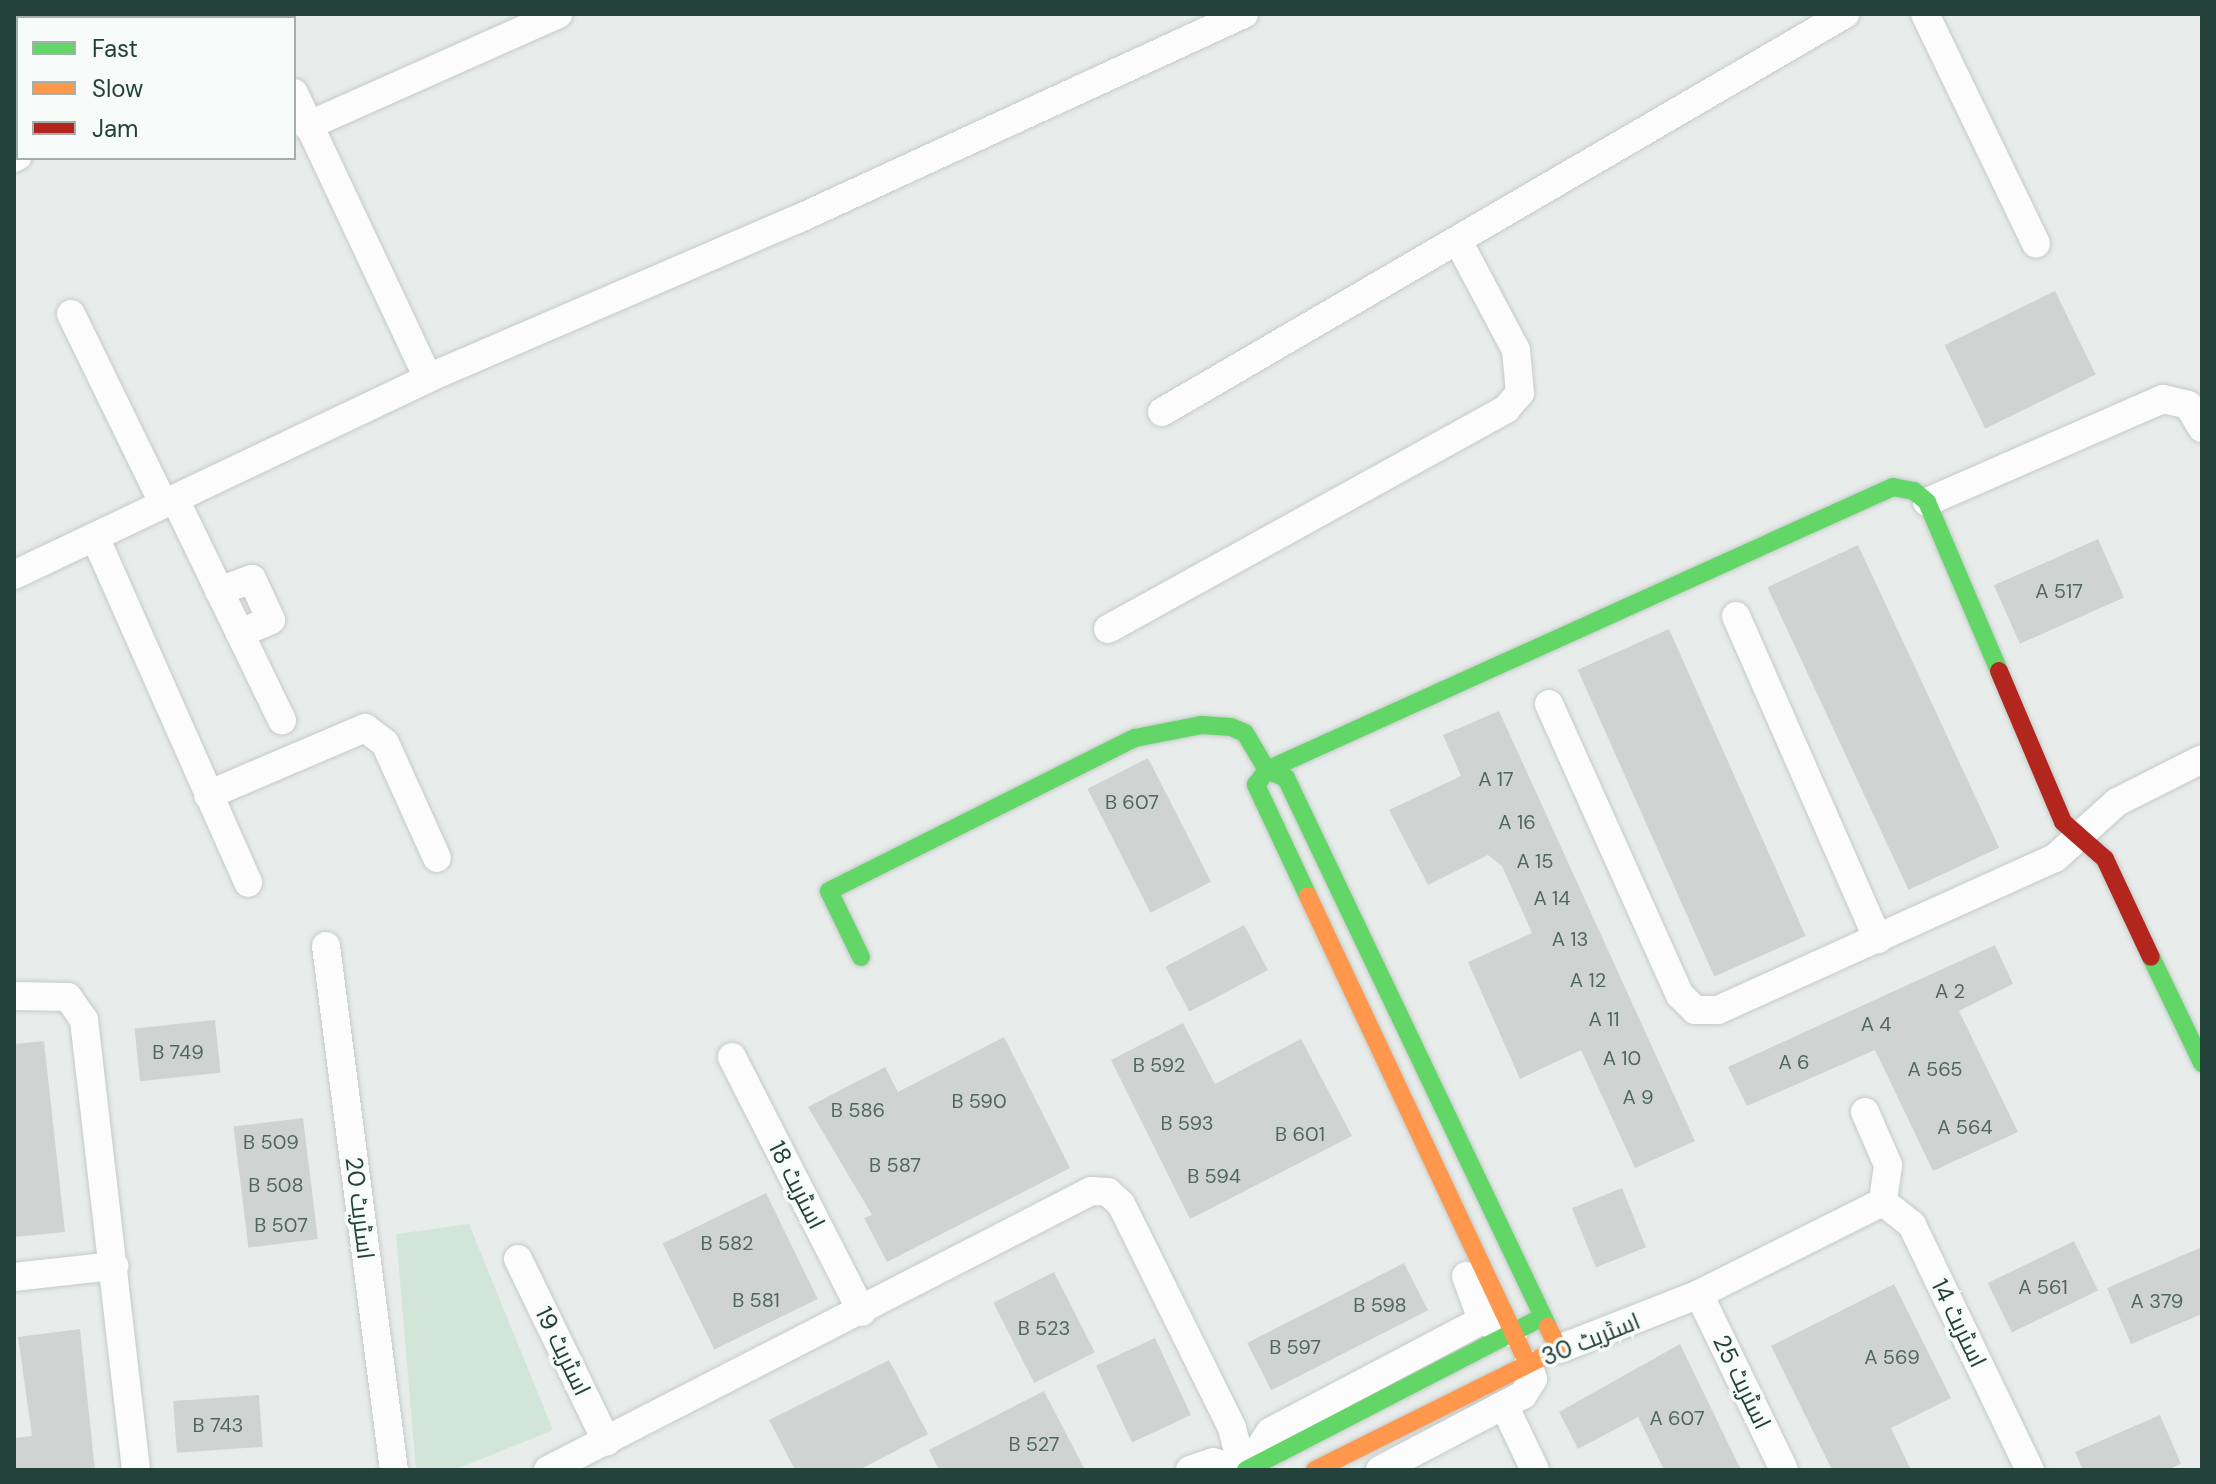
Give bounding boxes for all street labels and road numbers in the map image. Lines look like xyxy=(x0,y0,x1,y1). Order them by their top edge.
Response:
street label: اسٹریٹ 18 xyxy=(763,1136,831,1234)
street label: اسٹریٹ 20 xyxy=(339,1155,381,1261)
street label: اسٹریٹ 14 xyxy=(1925,1274,1993,1372)
street label: اسٹریٹ 19 xyxy=(529,1302,597,1400)
street label: اسٹریٹ 30 xyxy=(1538,1306,1644,1372)
street label: اسٹریٹ 25 xyxy=(1707,1330,1777,1434)

